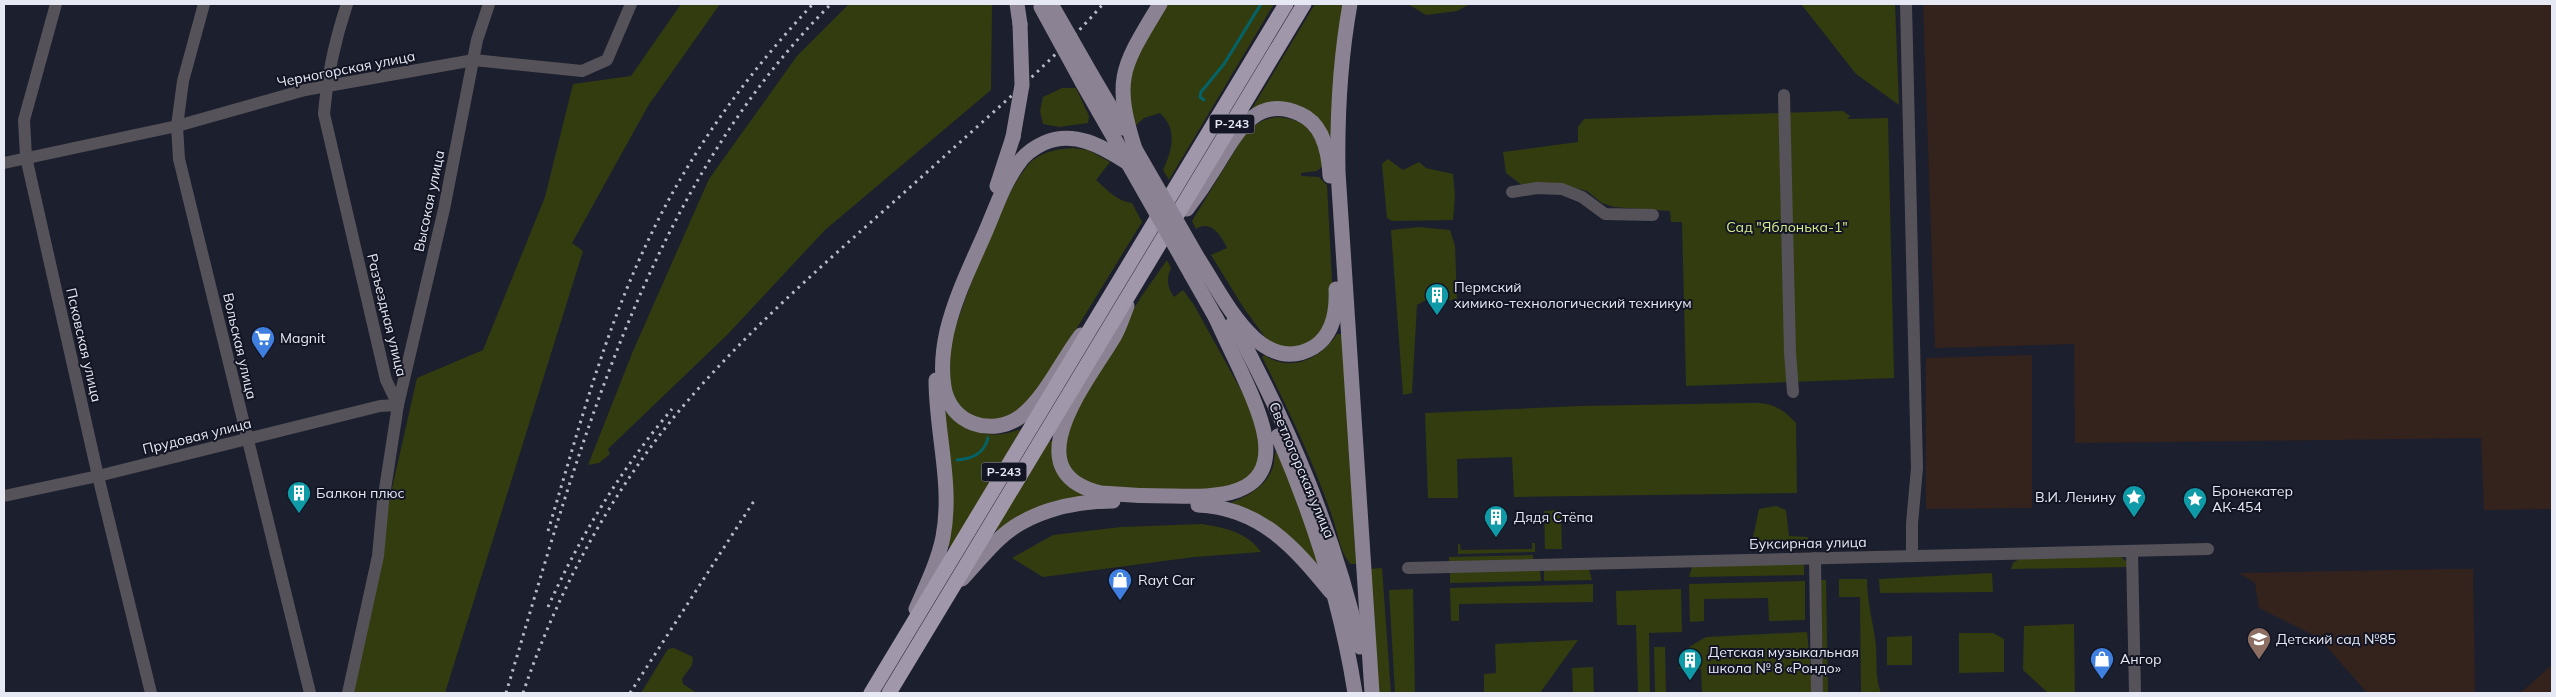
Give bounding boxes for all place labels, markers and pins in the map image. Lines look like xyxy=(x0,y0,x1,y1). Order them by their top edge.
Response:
place label: Пермский химико-технологический техникум xyxy=(1454,278,1692,312)
building icon: Пермский химико-технологический техникум xyxy=(1424,282,1450,316)
supermarket icon: Magnit xyxy=(250,325,276,359)
place label: Magnit xyxy=(280,329,325,347)
building icon: Балкон плюс xyxy=(286,480,312,514)
place label: Бронекатер АК-454 xyxy=(2212,482,2293,516)
place label: Балкон плюс xyxy=(316,484,405,502)
place icon: В.И. Ленину xyxy=(2121,484,2147,518)
place icon: Бронекатер АК-454 xyxy=(2182,486,2208,520)
place label: В.И. Ленину xyxy=(2035,488,2116,506)
building icon: Дядя Стёпа xyxy=(1483,504,1509,538)
place label: Дядя Стёпа xyxy=(1514,508,1593,526)
shop icon: Rayt Car xyxy=(1107,567,1133,601)
place label: Rayt Car xyxy=(1138,571,1196,589)
school or university icon: Детский сад №85 xyxy=(2246,626,2272,660)
place label: Детский сад №85 xyxy=(2276,630,2396,648)
place label: Детская музыкальная школа № 8 «Рондо» xyxy=(1708,643,1859,677)
shop icon: Ангор xyxy=(2089,646,2115,680)
building icon: Детская музыкальная школа № 8 «Рондо» xyxy=(1677,647,1703,681)
place label: Ангор xyxy=(2120,650,2162,668)

